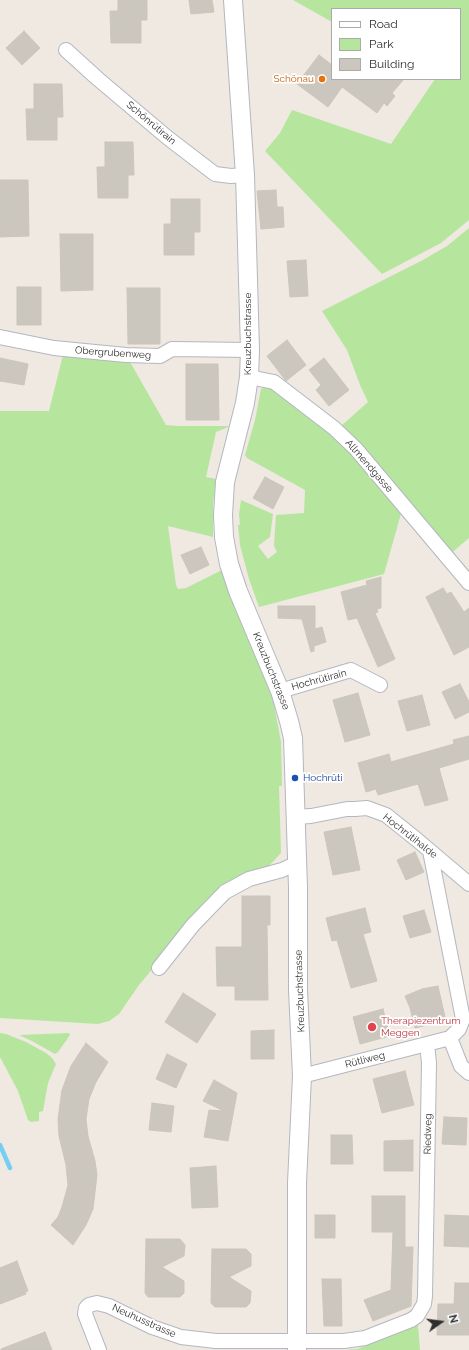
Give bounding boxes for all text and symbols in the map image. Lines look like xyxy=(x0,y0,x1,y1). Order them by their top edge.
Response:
legend xyxy=(331,8,461,80)
text: Road xyxy=(369,17,398,31)
text: Park xyxy=(369,37,394,51)
text: Building xyxy=(369,57,415,71)
place label: Schönau xyxy=(273,73,314,85)
marker: Schönau xyxy=(317,74,327,84)
street label: Schönrütirain xyxy=(124,99,178,147)
street label: Kreuzbuchstrasse xyxy=(242,293,254,375)
street label: Obergrubenweg xyxy=(75,344,151,362)
street label: Allmendgasse xyxy=(343,437,395,495)
street label: Kreuzbuchstrasse xyxy=(250,630,292,712)
street label: Hochrütirain xyxy=(290,667,348,693)
place label: Hochrüti xyxy=(303,772,343,784)
marker: Hochrüti xyxy=(290,773,300,783)
street label: Hochrütihalde xyxy=(380,811,440,861)
street label: Kreuzbuchstrasse xyxy=(293,950,307,1032)
place label: Therapiezentrum Meggen xyxy=(381,1015,460,1038)
marker: Therapiezentrum Meggen xyxy=(366,1021,378,1033)
street label: Rütliweg xyxy=(344,1049,386,1071)
street label: Riedweg xyxy=(422,1114,434,1154)
street label: Neuhusstrasse xyxy=(110,1302,178,1340)
north arrow xyxy=(421,1302,461,1342)
text: N xyxy=(446,1313,460,1325)

